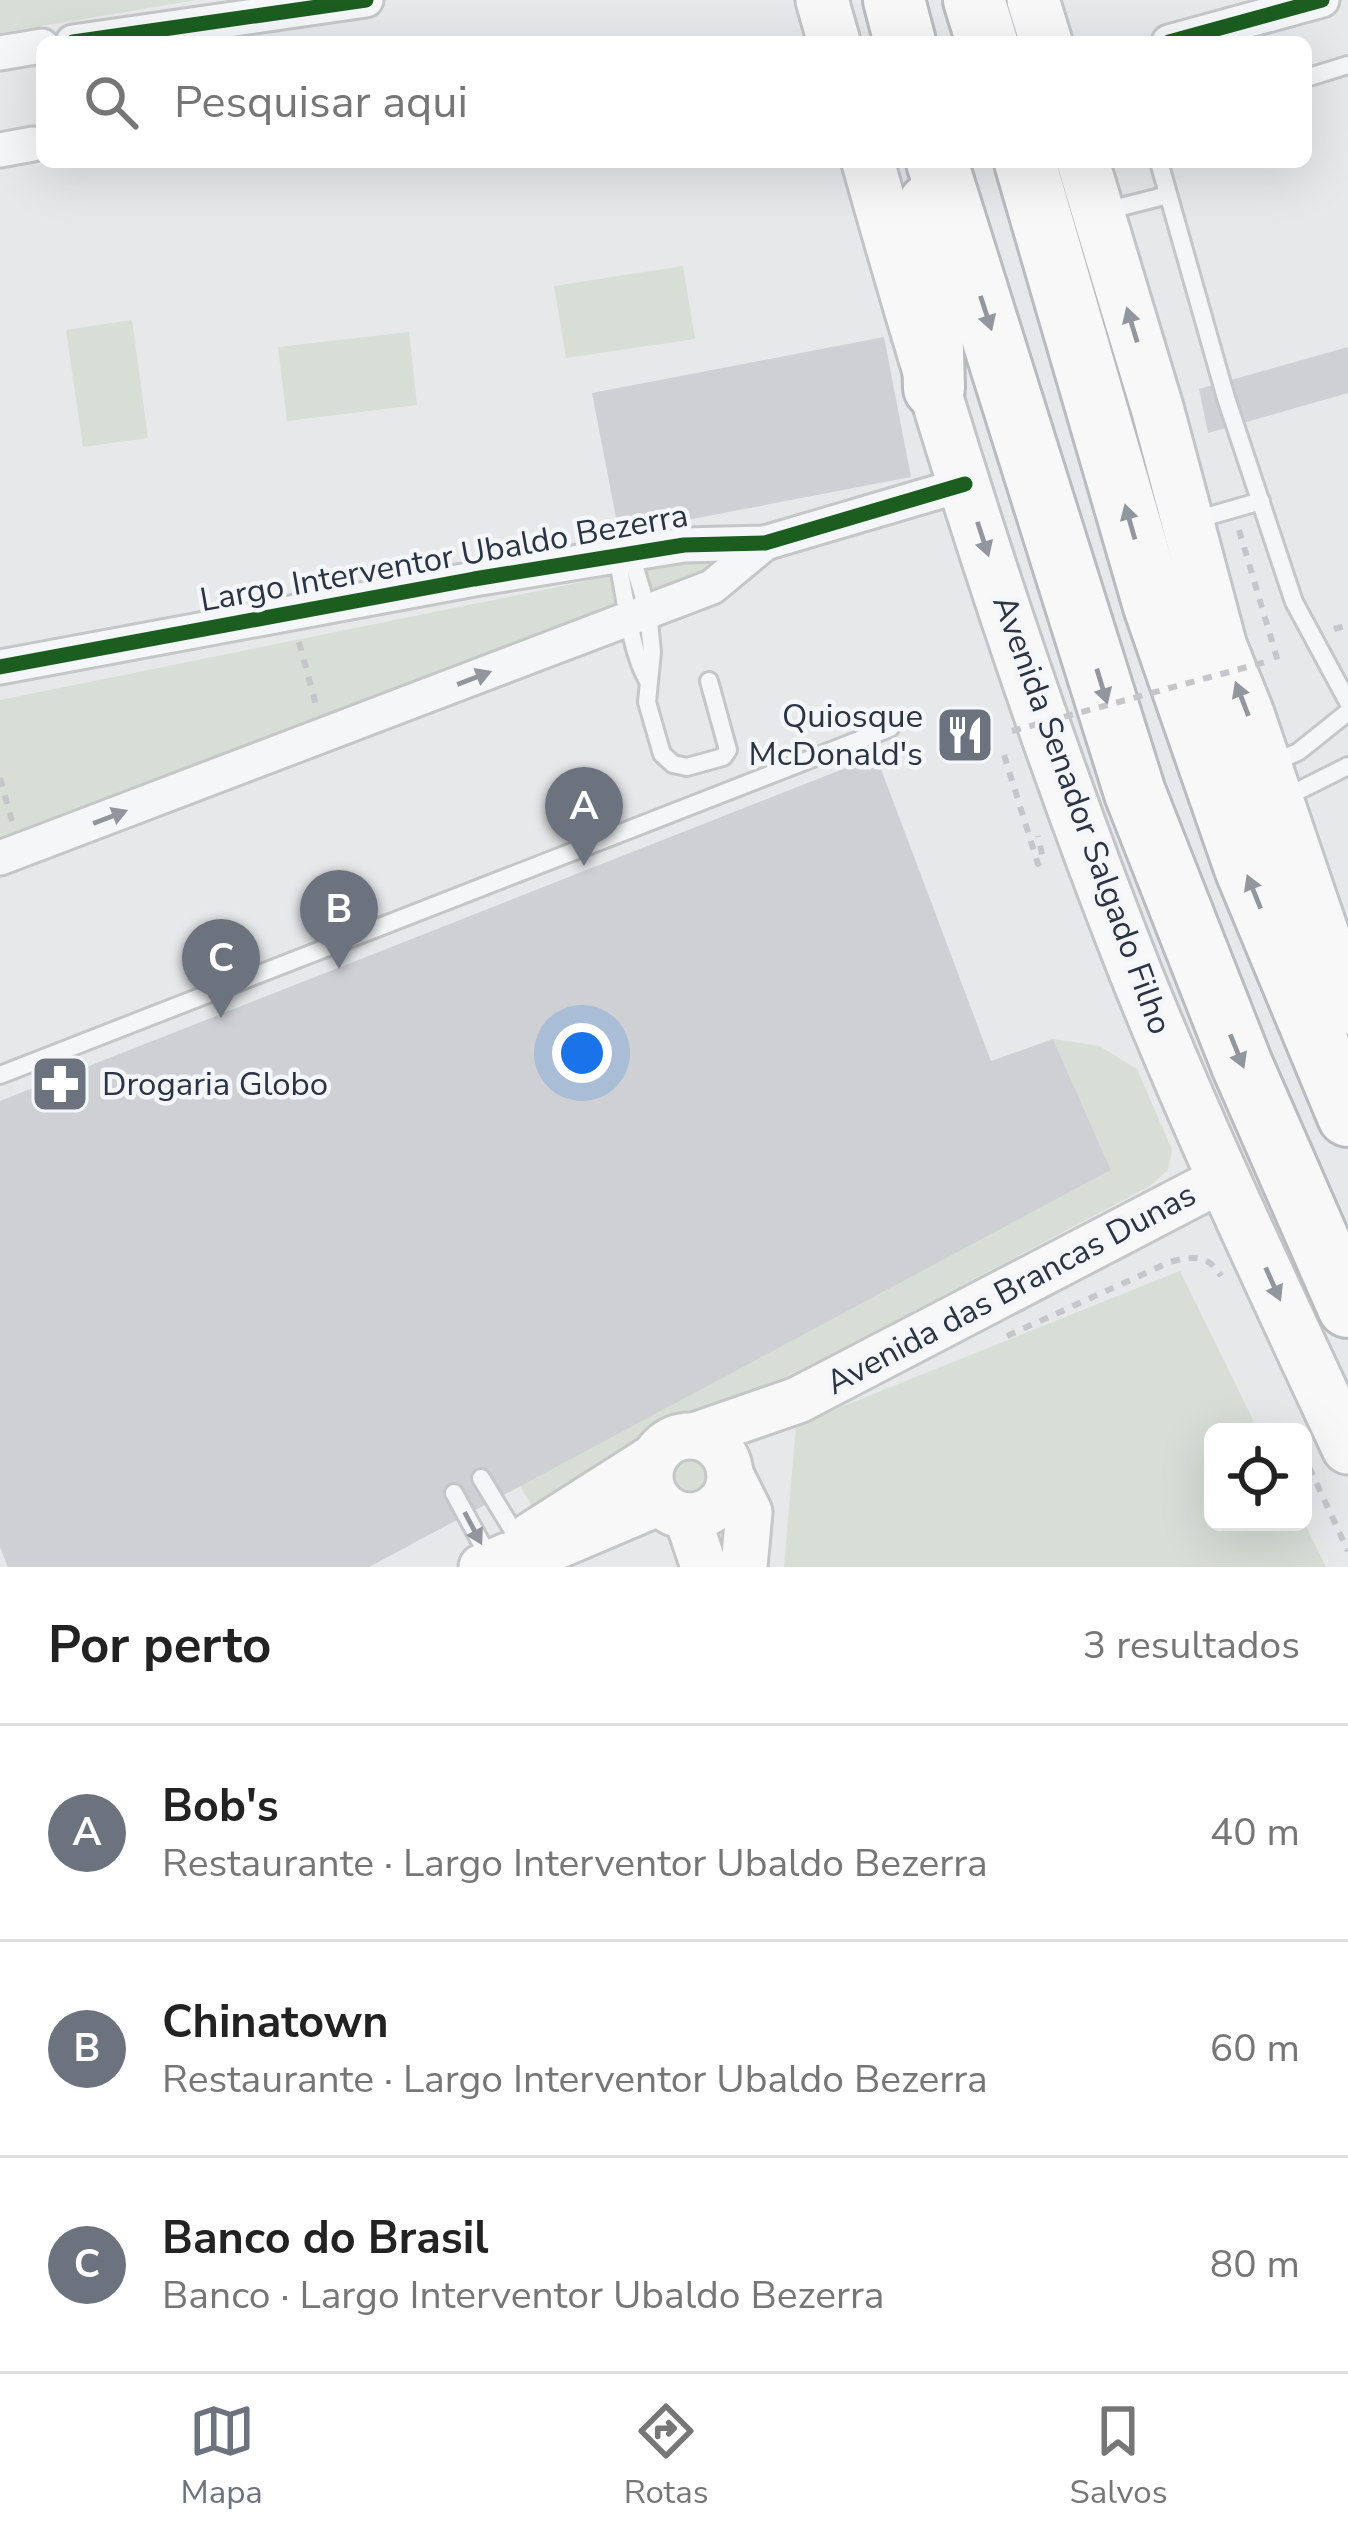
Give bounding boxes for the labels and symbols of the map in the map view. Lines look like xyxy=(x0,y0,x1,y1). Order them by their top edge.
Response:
one-way arrow xyxy=(977,295,996,332)
one-way arrow xyxy=(1122,306,1140,343)
street label: Largo Interventor Ubaldo Bezerra xyxy=(196,493,692,623)
one-way arrow xyxy=(1120,504,1138,540)
one-way arrow xyxy=(975,521,993,558)
street label: Avenida Senador Salgado Filho xyxy=(982,589,1182,1041)
one-way arrow xyxy=(456,667,492,686)
one-way arrow xyxy=(1094,668,1112,705)
one-way arrow xyxy=(1231,680,1250,716)
place label: Quiosque McDonald's xyxy=(748,694,923,777)
restaurant icon: Quiosque McDonald's xyxy=(934,704,996,766)
pin: A xyxy=(545,767,623,866)
one-way arrow xyxy=(92,806,128,825)
pin: B xyxy=(300,870,378,969)
one-way arrow xyxy=(1244,873,1263,909)
pin: C xyxy=(182,919,260,1018)
your location xyxy=(552,1023,612,1083)
one-way arrow xyxy=(1228,1034,1247,1070)
pharmacy icon: Drogaria Globo xyxy=(29,1053,91,1115)
place label: Drogaria Globo xyxy=(102,1062,328,1107)
street label: Avenida das Brancas Dunas xyxy=(818,1172,1204,1406)
one-way arrow xyxy=(1263,1267,1283,1302)
one-way arrow xyxy=(462,1510,483,1545)

